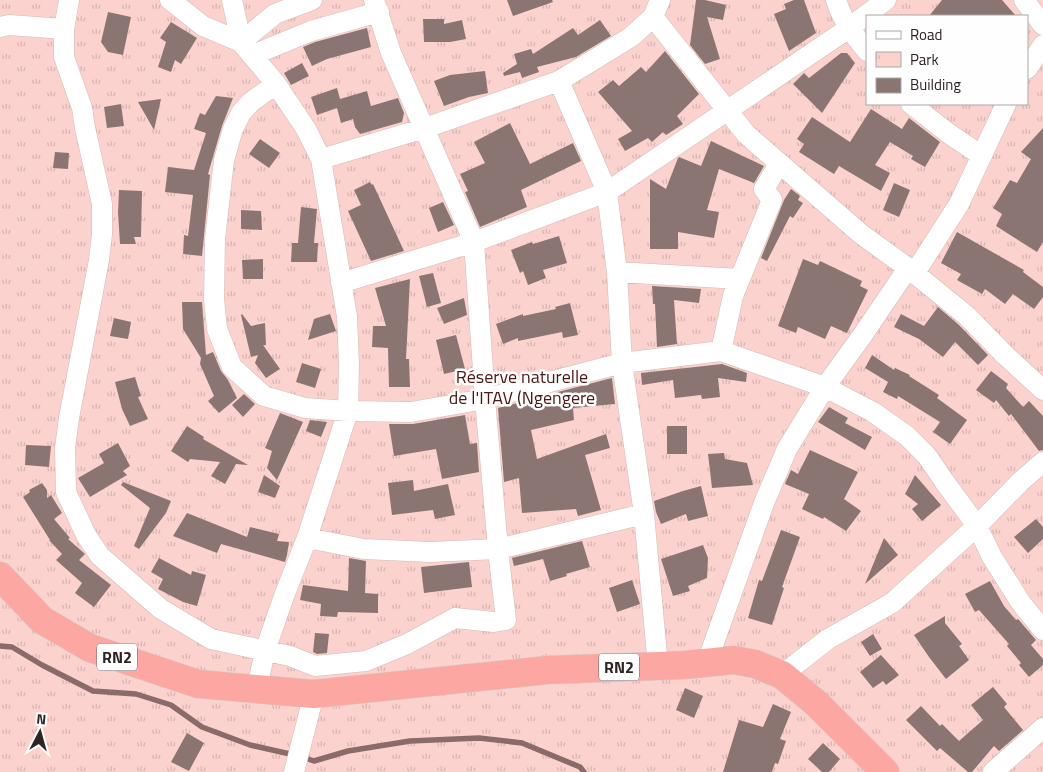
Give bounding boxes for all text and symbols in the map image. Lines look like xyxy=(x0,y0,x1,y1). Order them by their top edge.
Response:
legend xyxy=(866,15,1028,105)
text: Road xyxy=(910,23,942,46)
text: Park xyxy=(910,48,939,71)
text: Building xyxy=(910,73,961,96)
park label: Réserve naturelle de l'ITAV (Ngengere xyxy=(449,363,595,411)
road number: RN2 xyxy=(97,644,137,670)
road number: RN2 xyxy=(599,654,639,680)
north arrow xyxy=(15,707,65,757)
text: N xyxy=(35,708,47,730)

